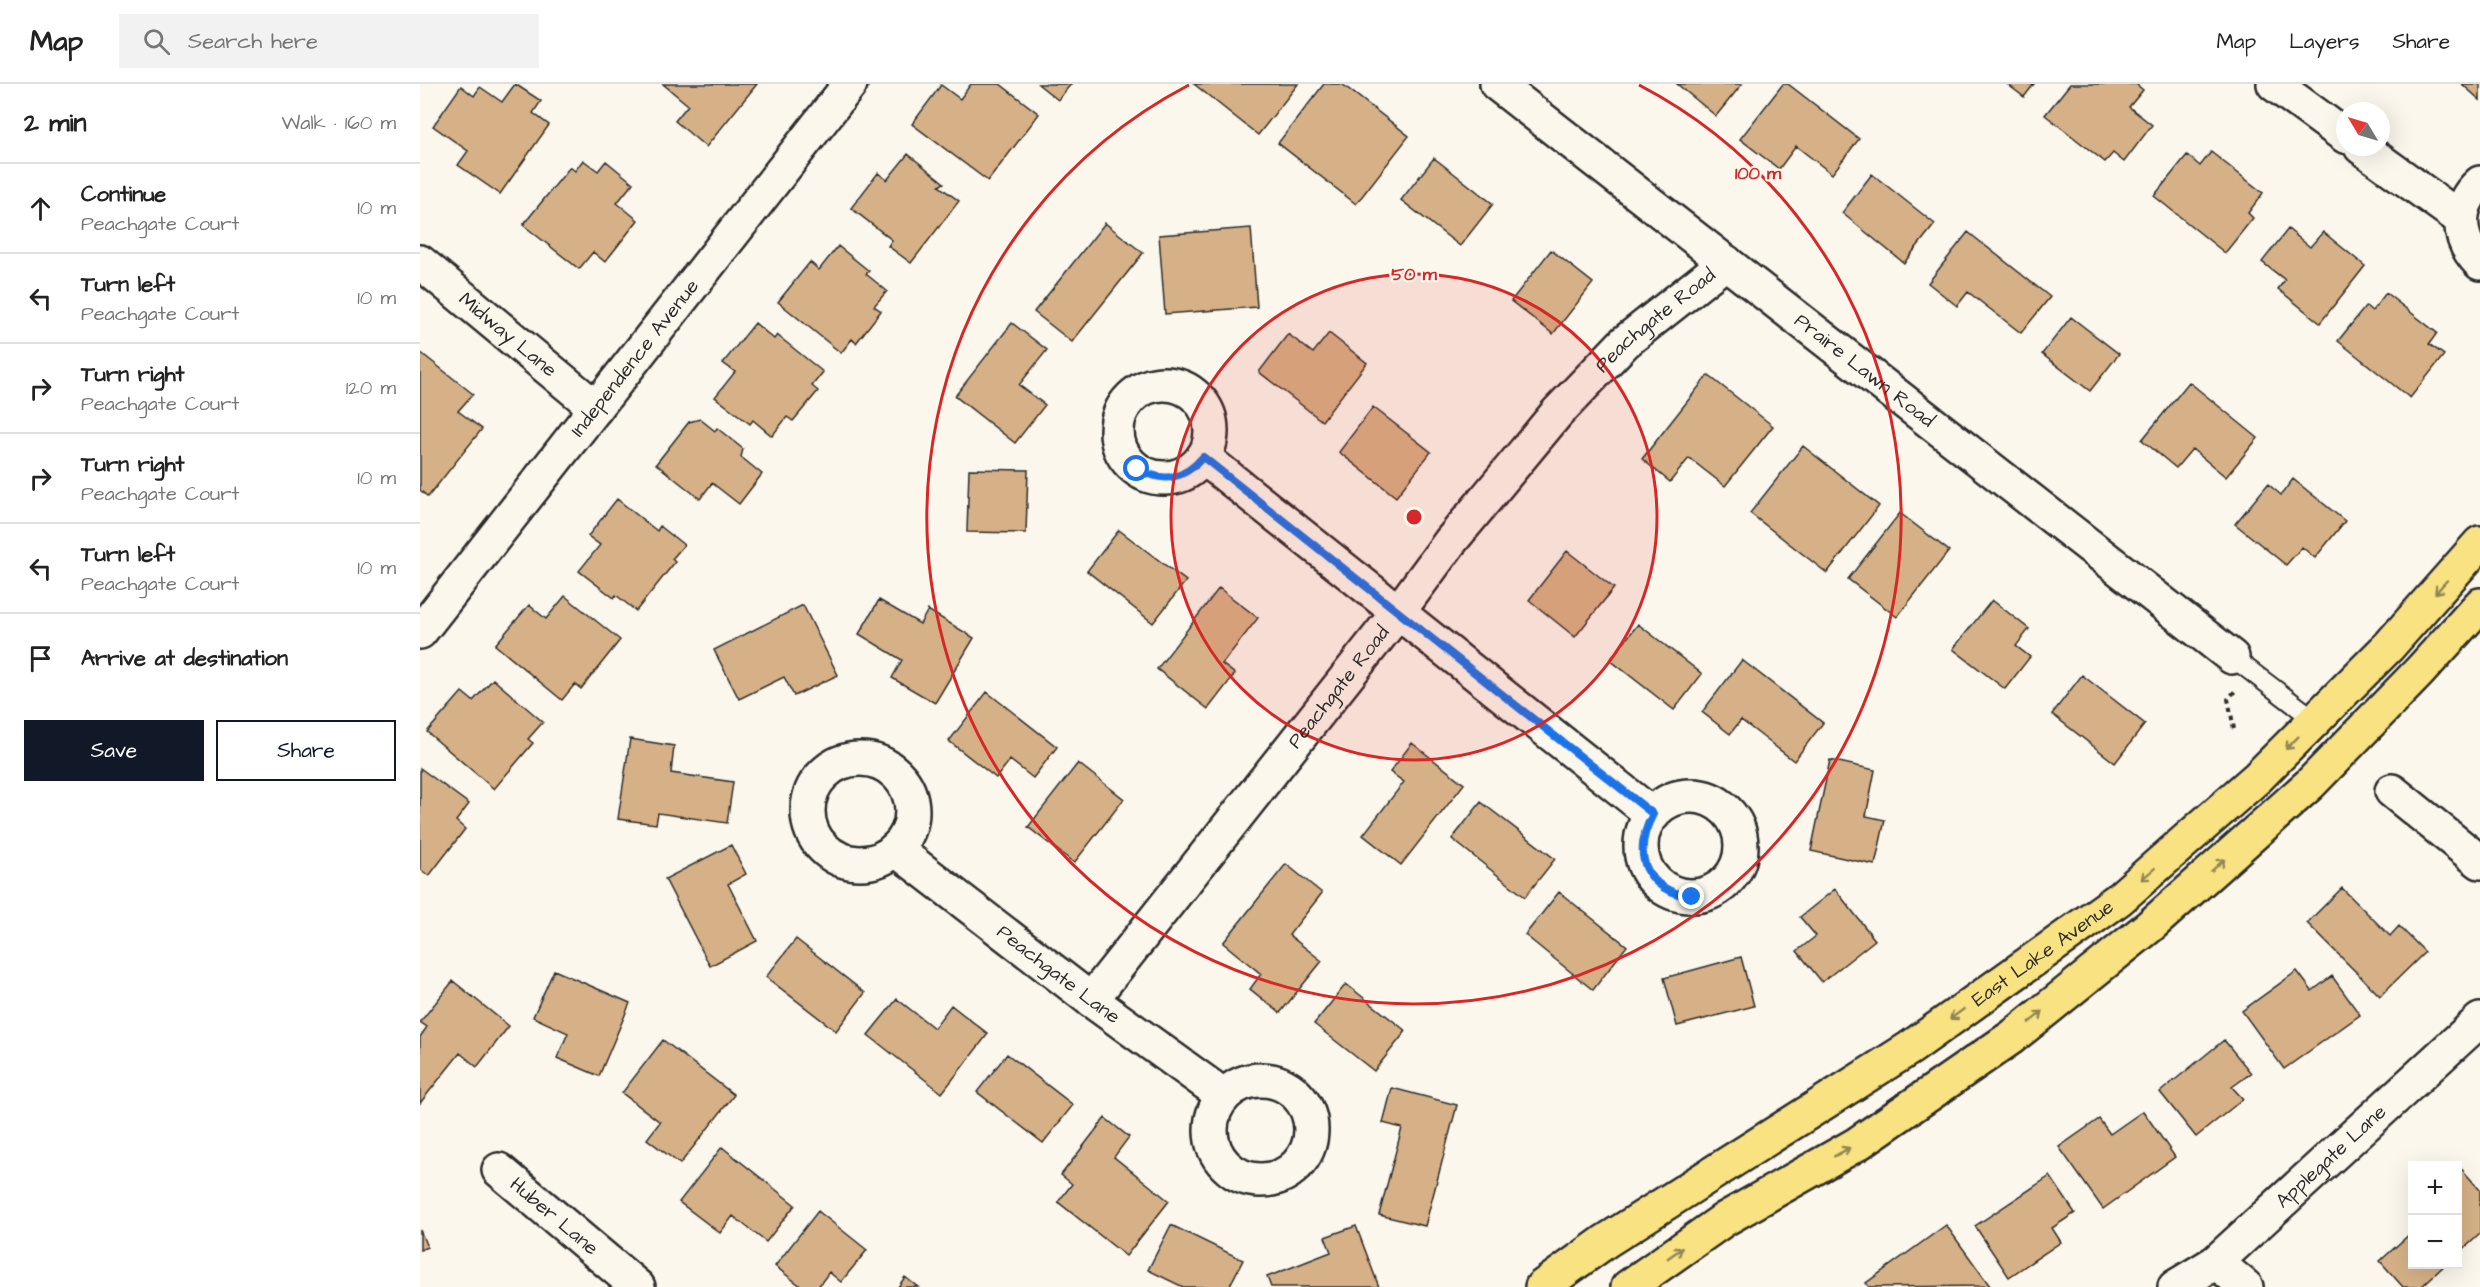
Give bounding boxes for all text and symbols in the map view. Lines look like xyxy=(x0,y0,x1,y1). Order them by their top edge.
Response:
search box xyxy=(119,14,539,68)
text: Map xyxy=(30,22,83,61)
icon: search xyxy=(140,25,173,58)
text: Search here xyxy=(188,26,318,57)
text: Map xyxy=(2216,27,2256,56)
text: Layers xyxy=(2289,27,2359,56)
text: Share xyxy=(2392,27,2450,56)
north arrow xyxy=(2336,102,2390,156)
text: 2 min xyxy=(24,105,86,141)
text: Walk · 160 m xyxy=(281,109,396,137)
text: 100 m xyxy=(1735,161,1782,186)
text: Continue xyxy=(81,179,166,210)
icon: ahead xyxy=(24,192,57,225)
text: 10 m xyxy=(357,194,396,222)
text: Peachgate Court xyxy=(81,210,239,238)
street label: Peachgate Road xyxy=(1589,261,1721,379)
text: 50 m xyxy=(1391,262,1438,287)
text: Turn left xyxy=(81,269,175,300)
street label: Independence Avenue xyxy=(564,273,706,443)
icon: left xyxy=(24,282,57,315)
text: 10 m xyxy=(357,284,396,312)
street label: Midway Lane xyxy=(453,286,563,384)
text: Peachgate Court xyxy=(81,300,239,328)
street label: Praire Lawn Road xyxy=(1788,307,1941,434)
text: Turn right xyxy=(81,359,184,390)
icon: right xyxy=(24,372,57,405)
text: 120 m xyxy=(346,374,396,402)
text: Peachgate Court xyxy=(81,390,239,418)
text: Turn right xyxy=(81,449,184,480)
route start xyxy=(1123,455,1149,481)
icon: right xyxy=(24,462,57,495)
text: 10 m xyxy=(357,464,396,492)
text: Peachgate Court xyxy=(81,480,239,508)
centre of rings xyxy=(1404,507,1424,527)
text: Turn left xyxy=(81,539,175,570)
icon: left xyxy=(24,552,57,585)
text: 10 m xyxy=(357,554,396,582)
text: Peachgate Court xyxy=(81,570,239,598)
one-way arrow xyxy=(2434,579,2448,594)
street label: Peachgate Road xyxy=(1281,620,1396,755)
icon: arrive xyxy=(24,642,57,675)
text: Arrive at destination xyxy=(81,643,288,674)
button: Save xyxy=(24,720,204,781)
button: Share xyxy=(216,720,396,781)
one-way arrow xyxy=(2285,735,2300,750)
one-way arrow xyxy=(2211,858,2226,872)
one-way arrow xyxy=(2141,867,2156,881)
route end xyxy=(1678,883,1704,909)
street label: East Lake Avenue xyxy=(1966,893,2120,1014)
street label: Peachgate Lane xyxy=(991,918,1126,1031)
one-way arrow xyxy=(1950,1008,1966,1020)
one-way arrow xyxy=(2028,1010,2044,1023)
street label: Applegate Lane xyxy=(2269,1098,2393,1215)
one-way arrow xyxy=(1833,1146,1850,1158)
map controls xyxy=(2408,1161,2462,1269)
button: + xyxy=(2408,1161,2462,1215)
street label: Huber Lane xyxy=(504,1171,605,1262)
button: − xyxy=(2408,1215,2462,1269)
one-way arrow xyxy=(1667,1247,1683,1259)

